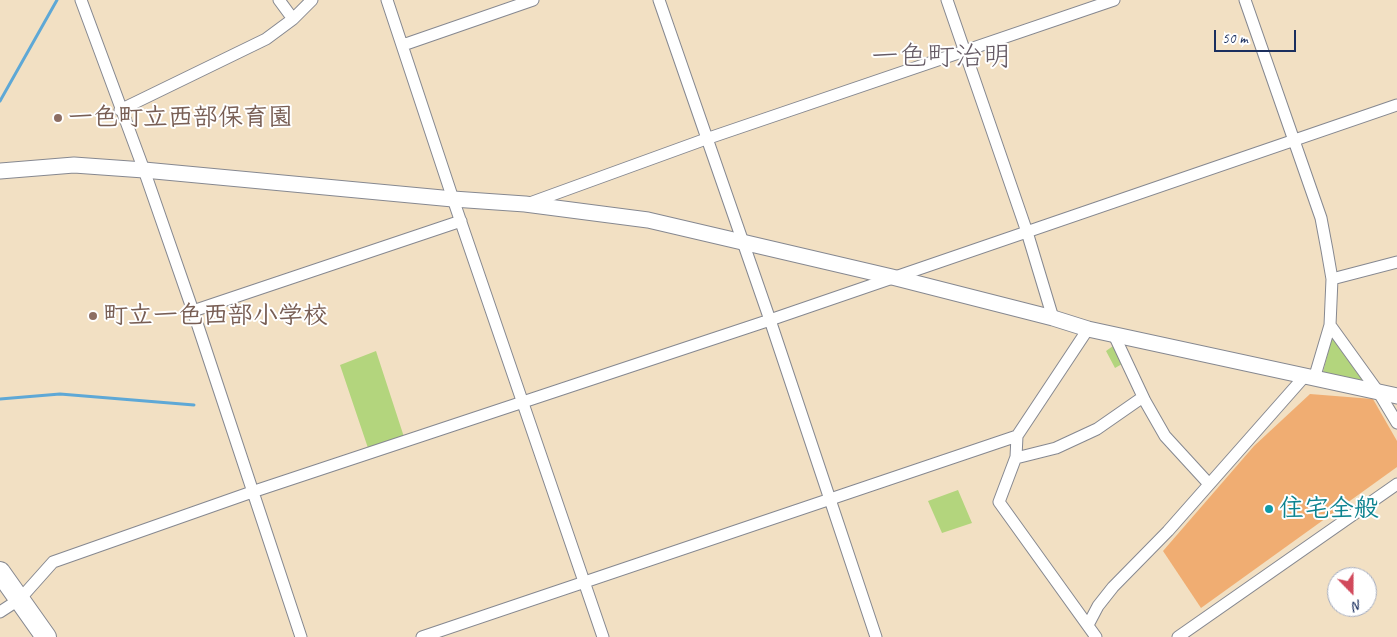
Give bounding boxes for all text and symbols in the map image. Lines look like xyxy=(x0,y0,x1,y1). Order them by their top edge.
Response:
scale bar xyxy=(1217,20,1300,52)
text: 50 m xyxy=(1222,29,1248,48)
district label: 一色町治明 xyxy=(871,41,1011,75)
place label: 一色町立西部保育園 xyxy=(68,103,293,133)
marker: 一色町立西部保育園 xyxy=(52,112,64,124)
place label: 町立一色西部小学校 xyxy=(103,301,328,331)
marker: 町立一色西部小学校 xyxy=(87,310,99,322)
place label: 住宅全般 xyxy=(1279,494,1379,524)
marker: 住宅全般 xyxy=(1263,503,1275,515)
north arrow xyxy=(1327,567,1377,617)
text: N xyxy=(1350,596,1365,615)

